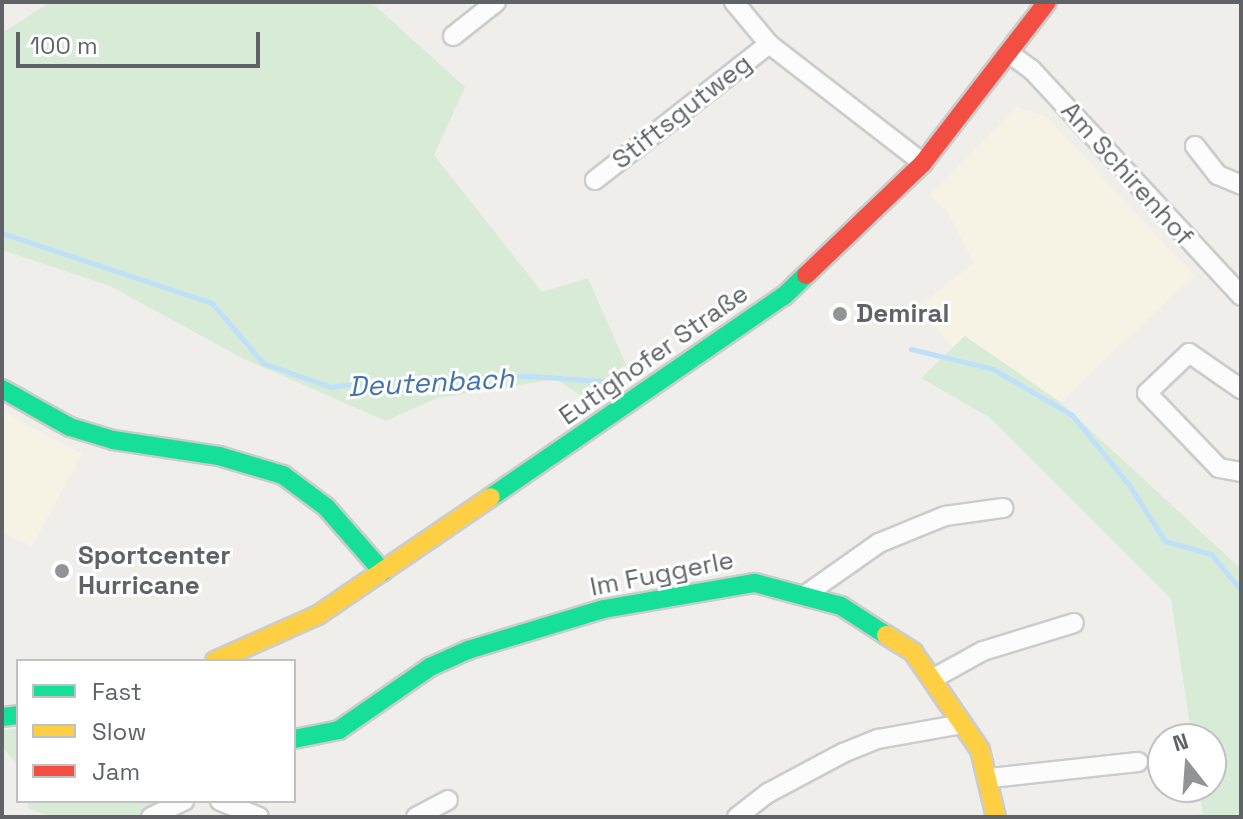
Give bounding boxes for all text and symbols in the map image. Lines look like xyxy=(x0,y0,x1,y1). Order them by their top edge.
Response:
scale bar xyxy=(20,16,264,66)
text: 100 m xyxy=(30,30,98,61)
street label: Stiftsgutweg xyxy=(606,48,758,176)
street label: Am Schirenhof xyxy=(1054,96,1200,252)
street label: Eutighofer Straße xyxy=(553,278,755,432)
place label: Demiral xyxy=(856,298,949,330)
marker: Demiral xyxy=(831,305,849,323)
water label: Deutenbach xyxy=(347,361,515,403)
place label: Sportcenter Hurricane xyxy=(78,540,231,602)
street label: Im Fuggerle xyxy=(588,545,736,603)
marker: Sportcenter Hurricane xyxy=(53,562,71,580)
legend xyxy=(16,659,296,803)
text: Fast xyxy=(92,676,142,707)
text: Slow xyxy=(92,716,146,747)
north arrow xyxy=(1147,723,1227,803)
text: N xyxy=(1169,726,1192,758)
text: Jam xyxy=(92,756,140,787)

